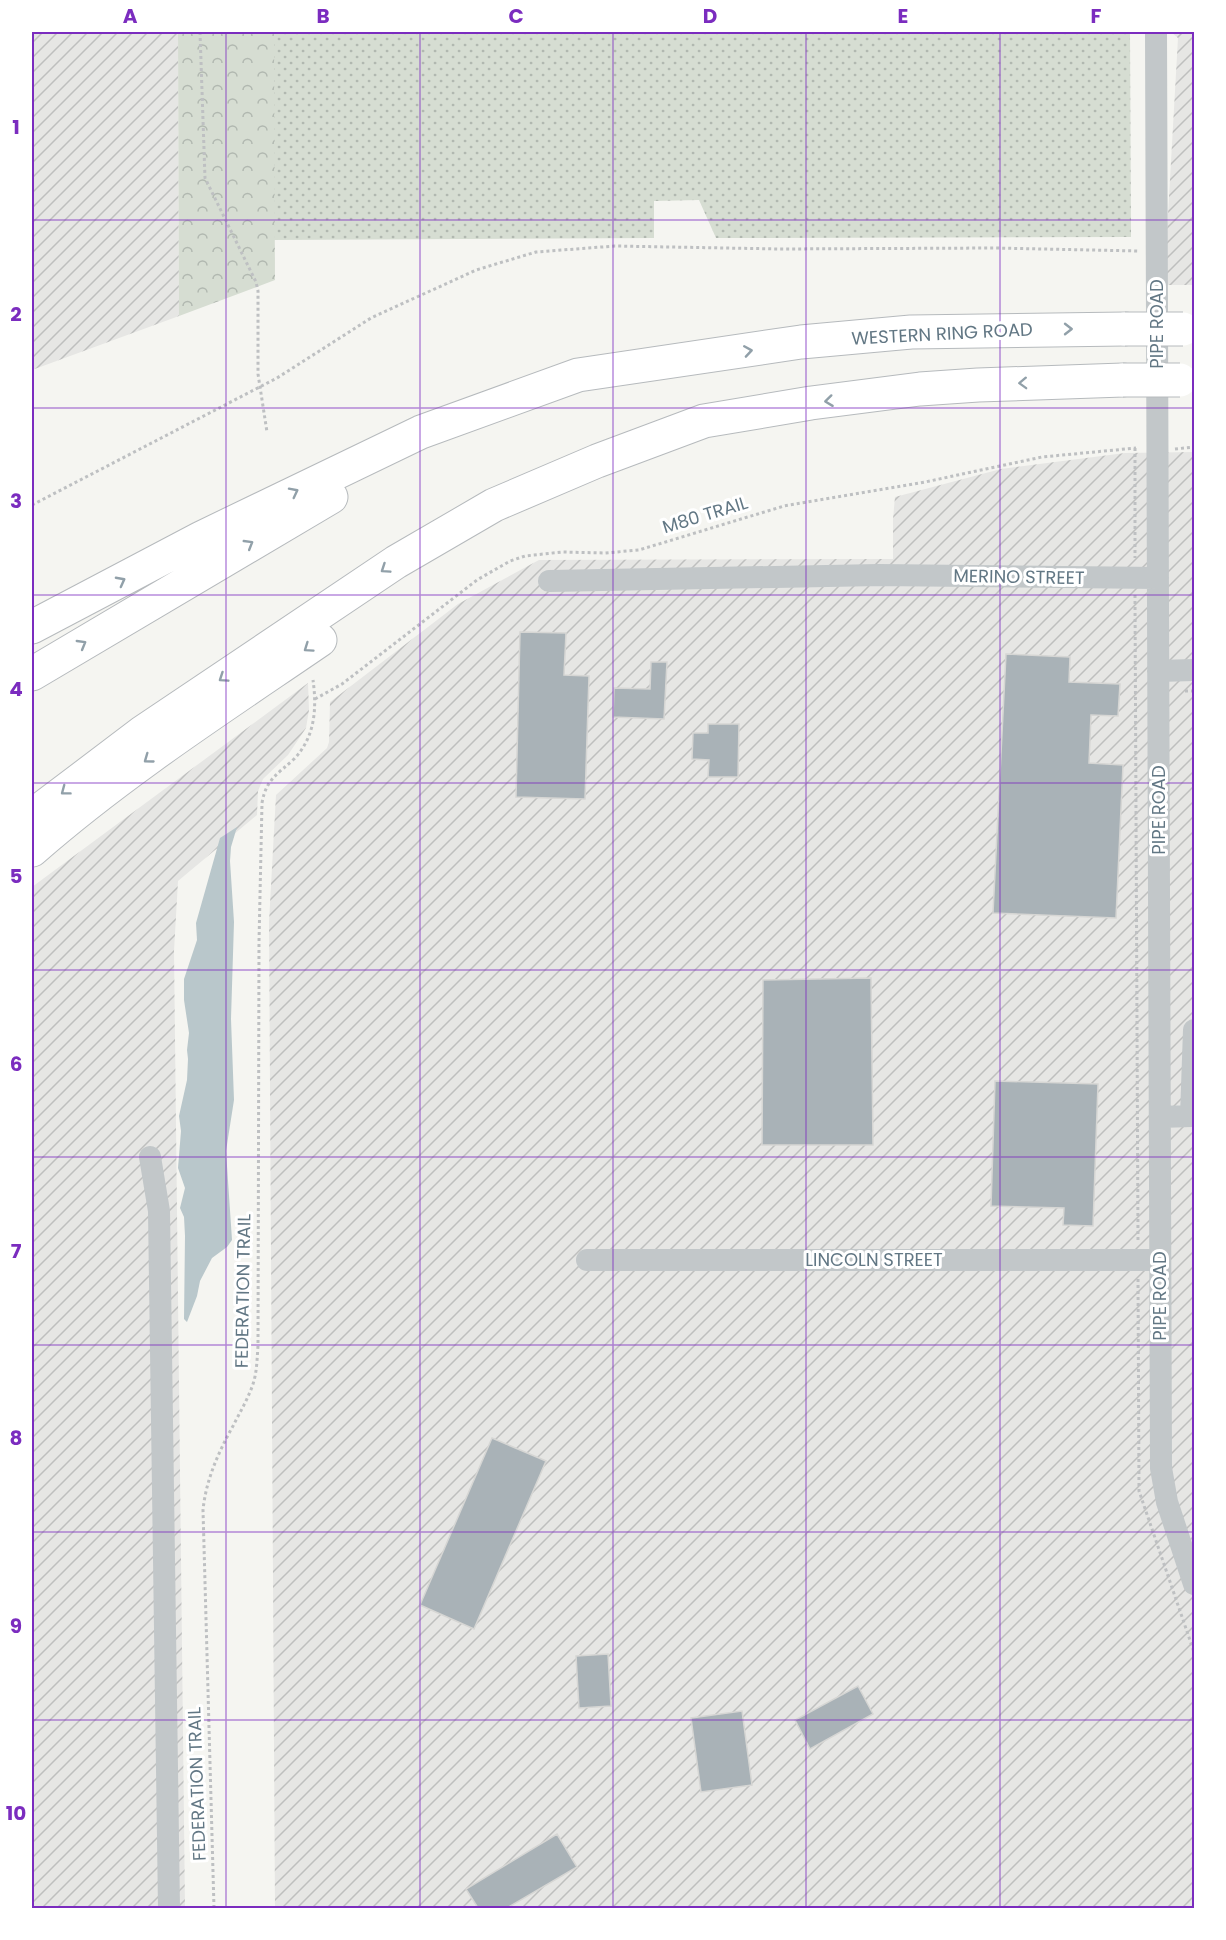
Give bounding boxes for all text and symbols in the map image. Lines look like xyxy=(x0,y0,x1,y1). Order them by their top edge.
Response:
text: A xyxy=(123,2,138,30)
text: B xyxy=(316,2,330,30)
text: C xyxy=(508,2,524,30)
text: D xyxy=(703,2,717,30)
text: E xyxy=(898,2,908,30)
text: F xyxy=(1091,2,1102,30)
text: 1 xyxy=(12,113,20,141)
street label: PIPE ROAD xyxy=(1144,279,1169,369)
text: 2 xyxy=(10,300,22,328)
street label: WESTERN RING ROAD xyxy=(851,316,1033,351)
one-way arrow xyxy=(1064,323,1073,335)
one-way arrow xyxy=(744,345,753,357)
one-way arrow xyxy=(1018,377,1027,390)
one-way arrow xyxy=(824,394,833,406)
text: 3 xyxy=(10,487,22,515)
one-way arrow xyxy=(288,488,299,500)
street label: M80 TRAIL xyxy=(659,490,751,539)
one-way arrow xyxy=(243,540,253,552)
one-way arrow xyxy=(381,562,392,573)
street label: MERINO STREET xyxy=(953,563,1085,590)
one-way arrow xyxy=(115,577,125,588)
one-way arrow xyxy=(76,640,86,651)
one-way arrow xyxy=(304,641,315,652)
one-way arrow xyxy=(219,671,230,682)
text: 4 xyxy=(9,675,23,703)
one-way arrow xyxy=(143,752,154,763)
street label: PIPE ROAD xyxy=(1146,765,1171,855)
one-way arrow xyxy=(61,784,72,795)
text: 5 xyxy=(10,862,23,890)
text: 6 xyxy=(10,1050,22,1078)
street label: FEDERATION TRAIL xyxy=(229,1213,256,1368)
text: 7 xyxy=(11,1237,22,1265)
street label: LINCOLN STREET xyxy=(805,1247,943,1272)
street label: PIPE ROAD xyxy=(1147,1251,1172,1341)
text: 8 xyxy=(10,1424,22,1452)
text: 9 xyxy=(10,1612,22,1640)
street label: FEDERATION TRAIL xyxy=(181,1706,212,1861)
text: 10 xyxy=(6,1799,26,1827)

